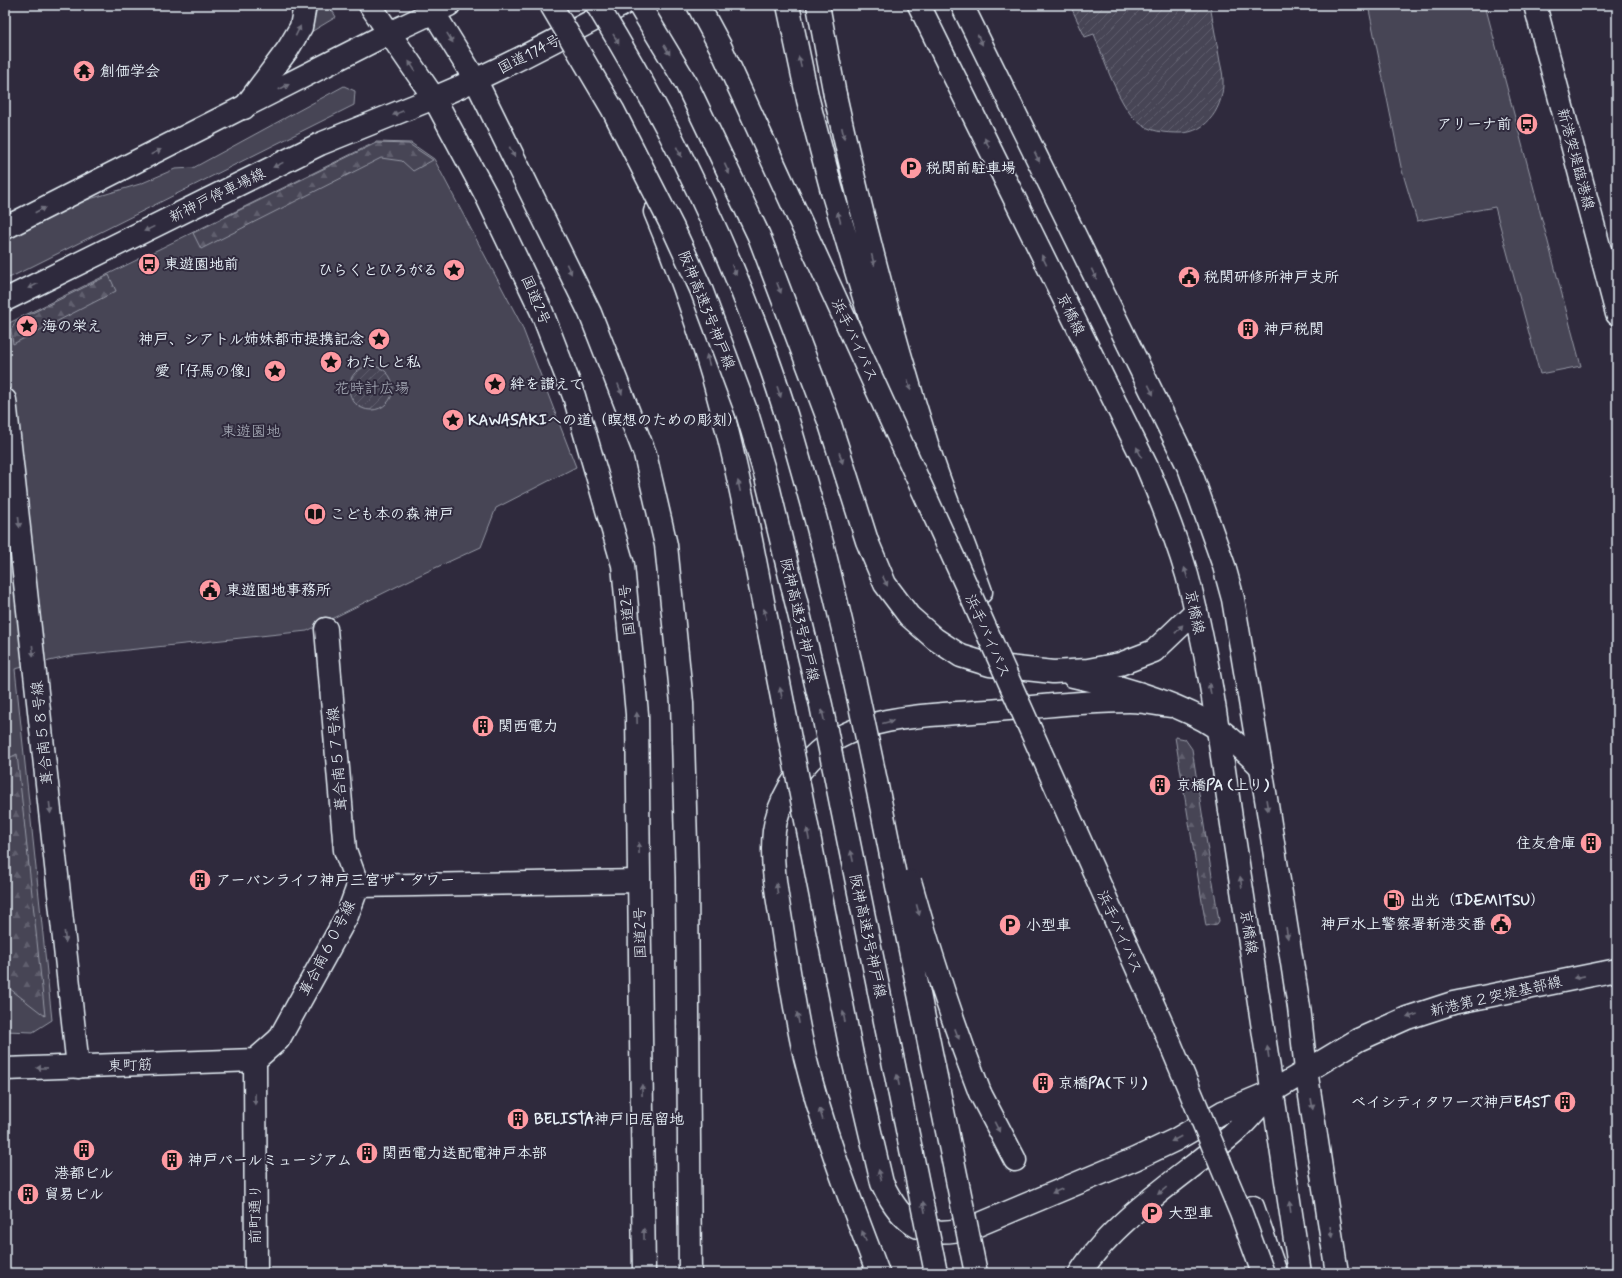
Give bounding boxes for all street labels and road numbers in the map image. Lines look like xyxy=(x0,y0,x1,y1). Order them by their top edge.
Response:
street label: 国道174号 xyxy=(495,31,564,79)
street label: 新港突堤臨港線 xyxy=(1552,106,1598,213)
street label: 新神戸停車場線 xyxy=(166,164,269,228)
street label: 阪神高速3号神戸線 xyxy=(673,248,739,373)
street label: 国道2号 xyxy=(516,272,555,328)
street label: 京橋線 xyxy=(1051,290,1089,339)
street label: 浜手バイパス xyxy=(826,296,882,385)
street label: 阪神高速3号神戸線 xyxy=(775,556,823,684)
street label: 国道2号 xyxy=(615,583,641,637)
street label: 京橋線 xyxy=(1180,588,1208,636)
street label: 浜手バイパス xyxy=(960,591,1014,681)
street label: 葺合南５８号線 xyxy=(28,680,58,786)
street label: 葺合南５７号線 xyxy=(323,706,353,812)
street label: 阪神高速3号神戸線 xyxy=(844,872,890,1000)
street label: 浜手バイパス xyxy=(1092,887,1146,977)
street label: 葺合南６０号線 xyxy=(295,897,361,1000)
street label: 国道2号 xyxy=(631,907,651,959)
street label: 京橋線 xyxy=(1235,908,1261,956)
street label: 新港第２突堤基部線 xyxy=(1428,972,1564,1022)
street label: 東町筋 xyxy=(107,1055,153,1077)
street label: 前町通り xyxy=(246,1184,266,1244)

